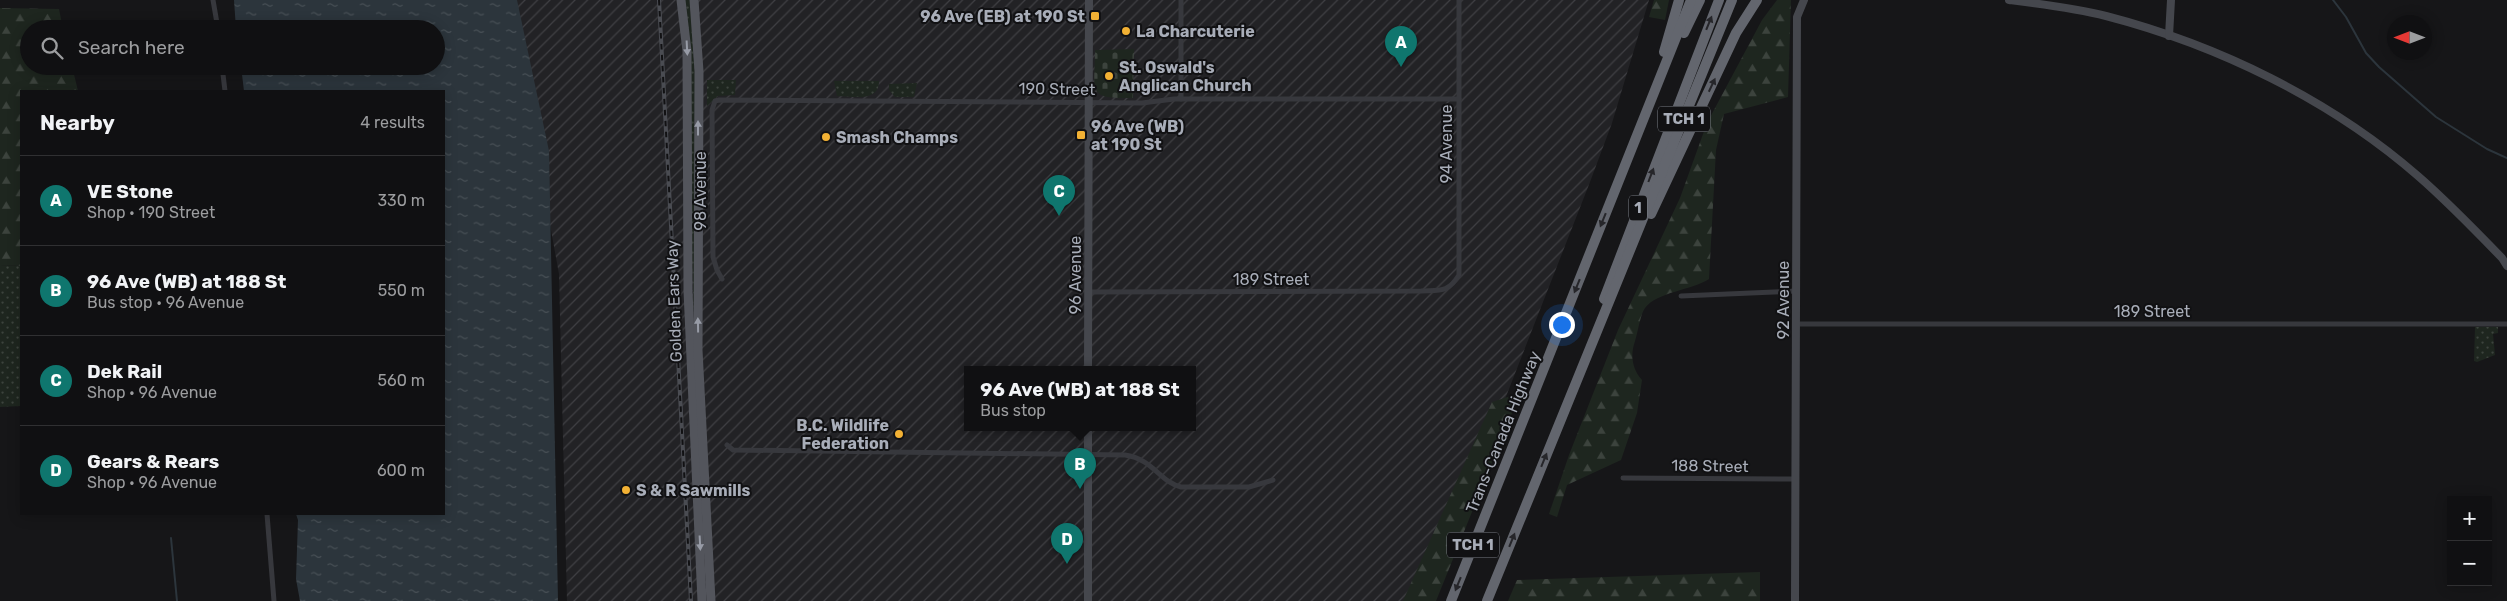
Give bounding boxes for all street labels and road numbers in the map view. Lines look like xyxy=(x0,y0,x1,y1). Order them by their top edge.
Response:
street label: 190 Street xyxy=(1018,79,1096,99)
street label: 94 Avenue xyxy=(1437,105,1456,183)
road number: TCH 1 xyxy=(1658,106,1710,132)
street label: 98 Avenue xyxy=(691,151,710,231)
road number: 1 xyxy=(1629,196,1647,220)
street label: 96 Avenue xyxy=(1066,236,1085,314)
street label: Golden Ears Way xyxy=(662,239,686,363)
street label: 92 Avenue xyxy=(1774,261,1793,339)
street label: 189 Street xyxy=(1233,270,1309,289)
street label: 189 Street xyxy=(2114,302,2190,321)
street label: Trans-Canada Highway xyxy=(1462,348,1544,516)
street label: 188 Street xyxy=(1671,456,1749,476)
road number: TCH 1 xyxy=(1447,532,1499,558)

